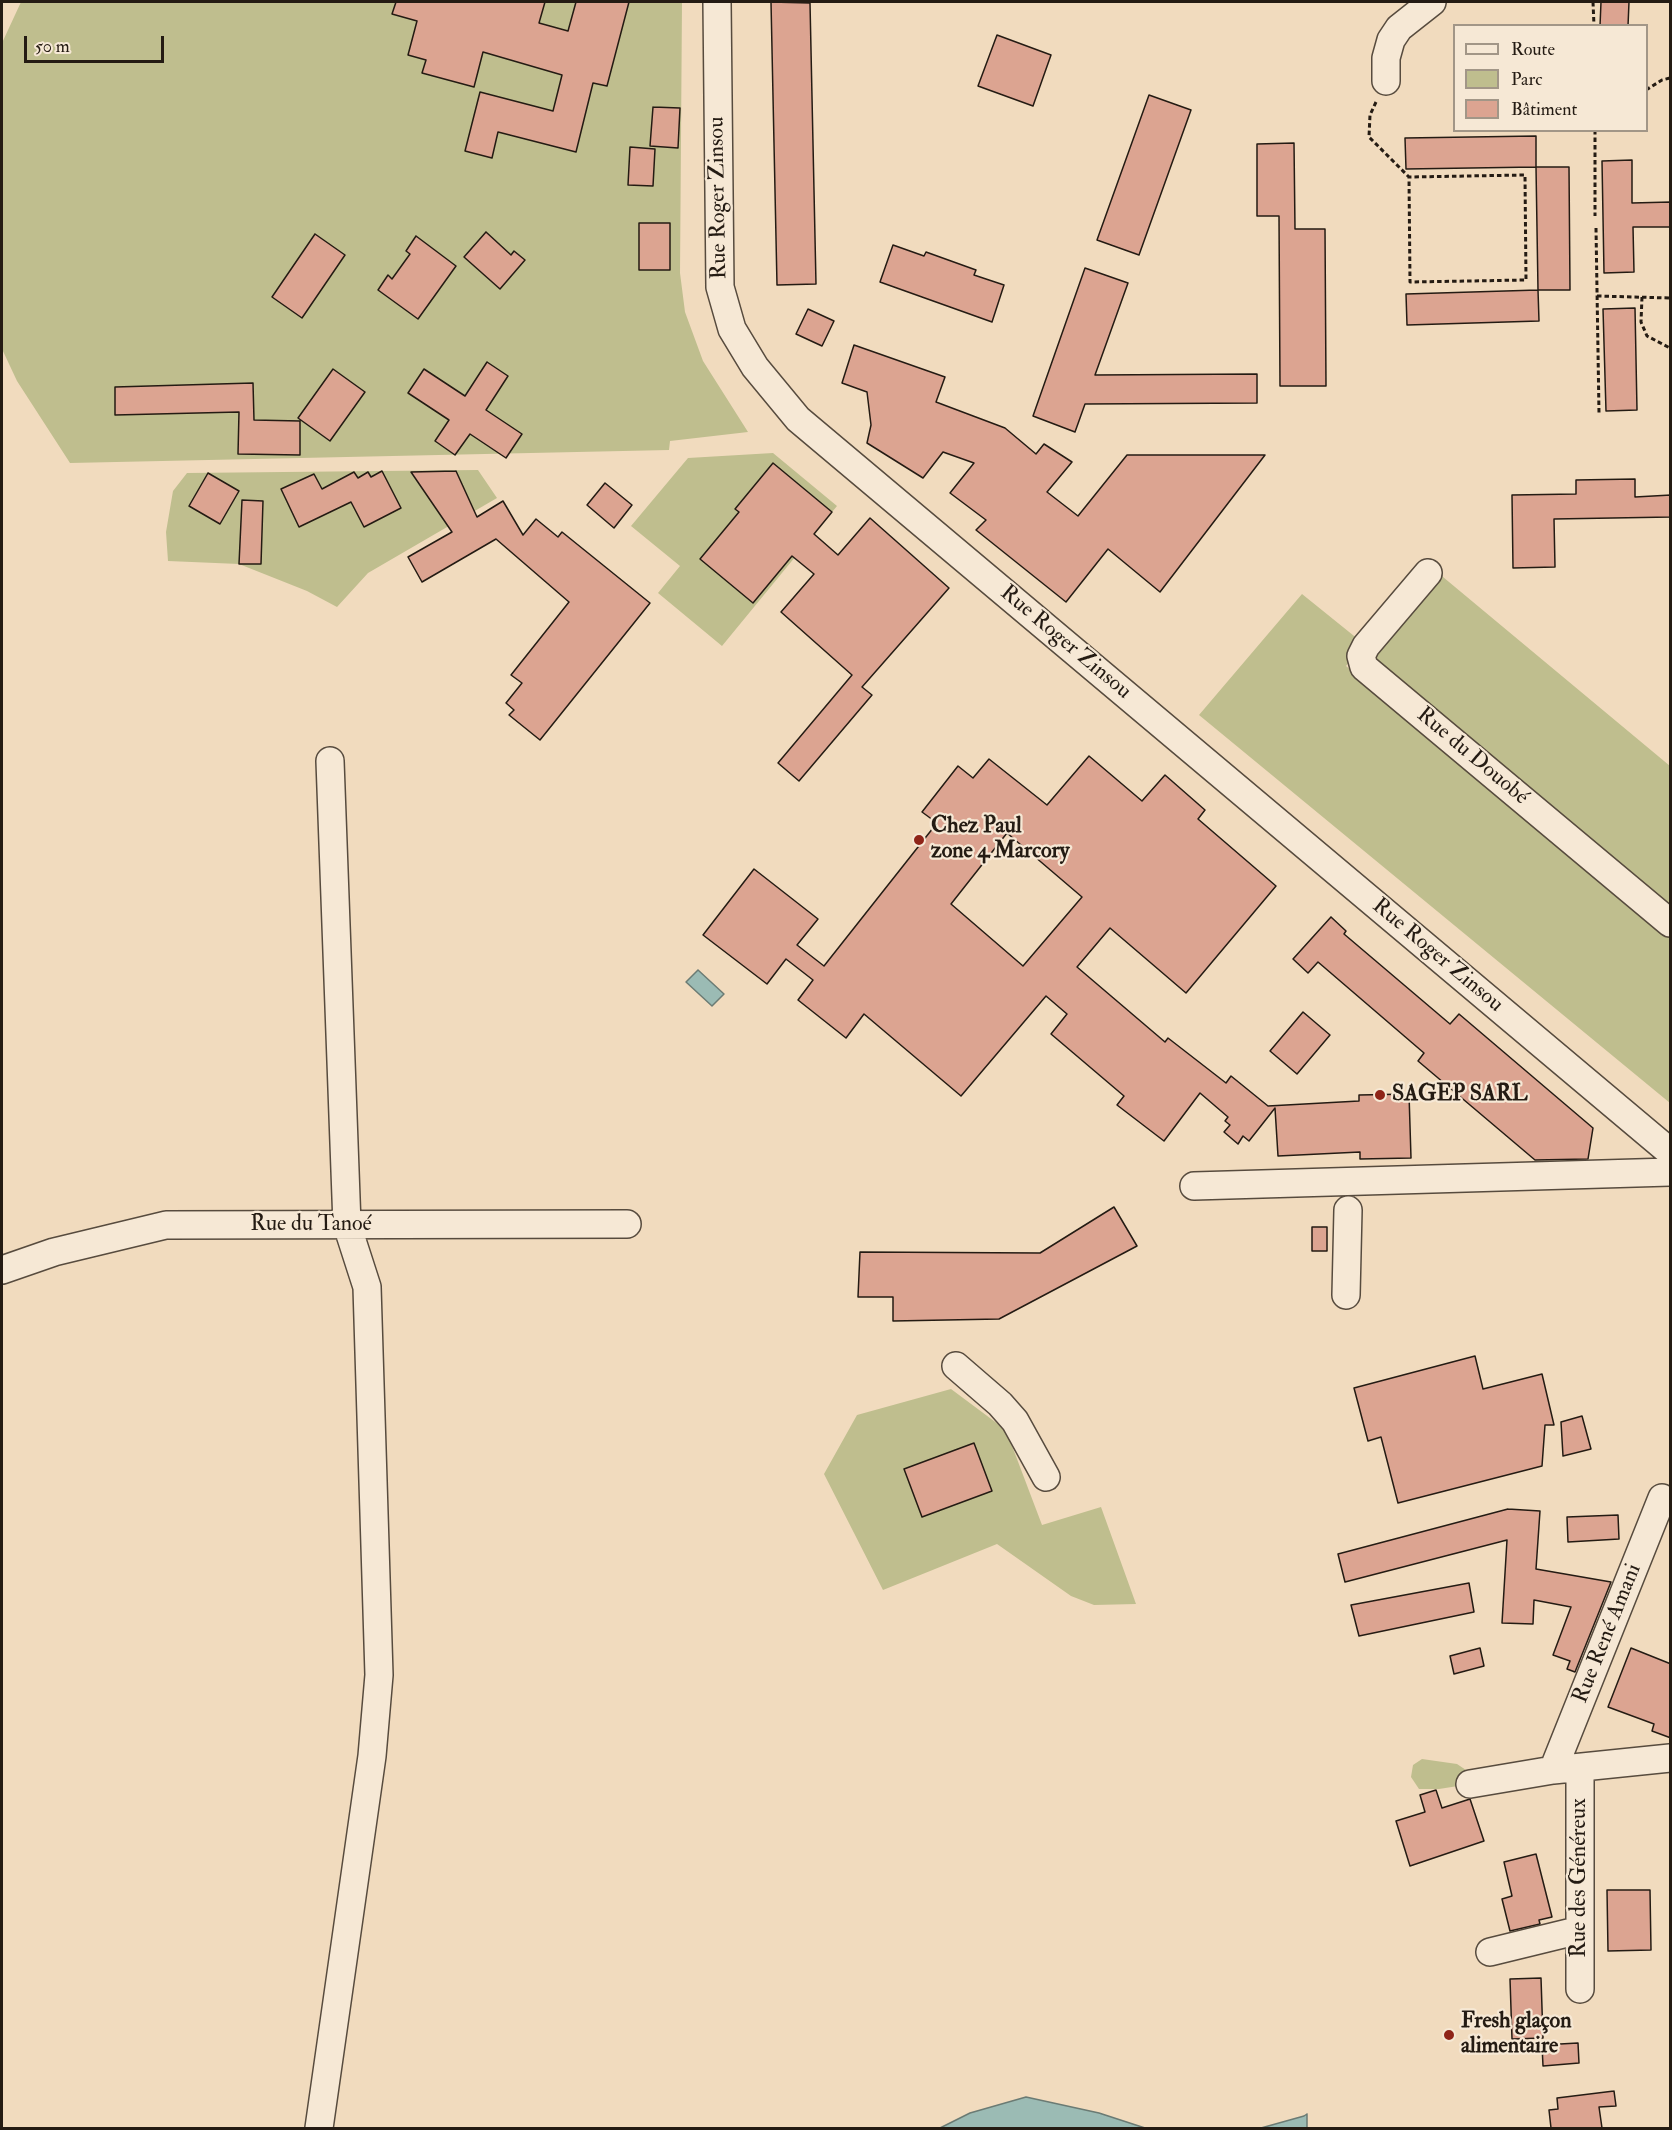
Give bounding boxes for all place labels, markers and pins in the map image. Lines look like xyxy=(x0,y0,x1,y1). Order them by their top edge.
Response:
place label: Chez Paul zone 4 Marcory xyxy=(931,814,1069,866)
marker: Chez Paul zone 4 Marcory xyxy=(912,833,926,847)
place label: SAGEP SARL xyxy=(1392,1082,1528,1108)
marker: SAGEP SARL xyxy=(1373,1088,1387,1102)
place label: Fresh glaçon alimentaire xyxy=(1461,2009,1571,2060)
marker: Fresh glaçon alimentaire xyxy=(1442,2028,1456,2042)

